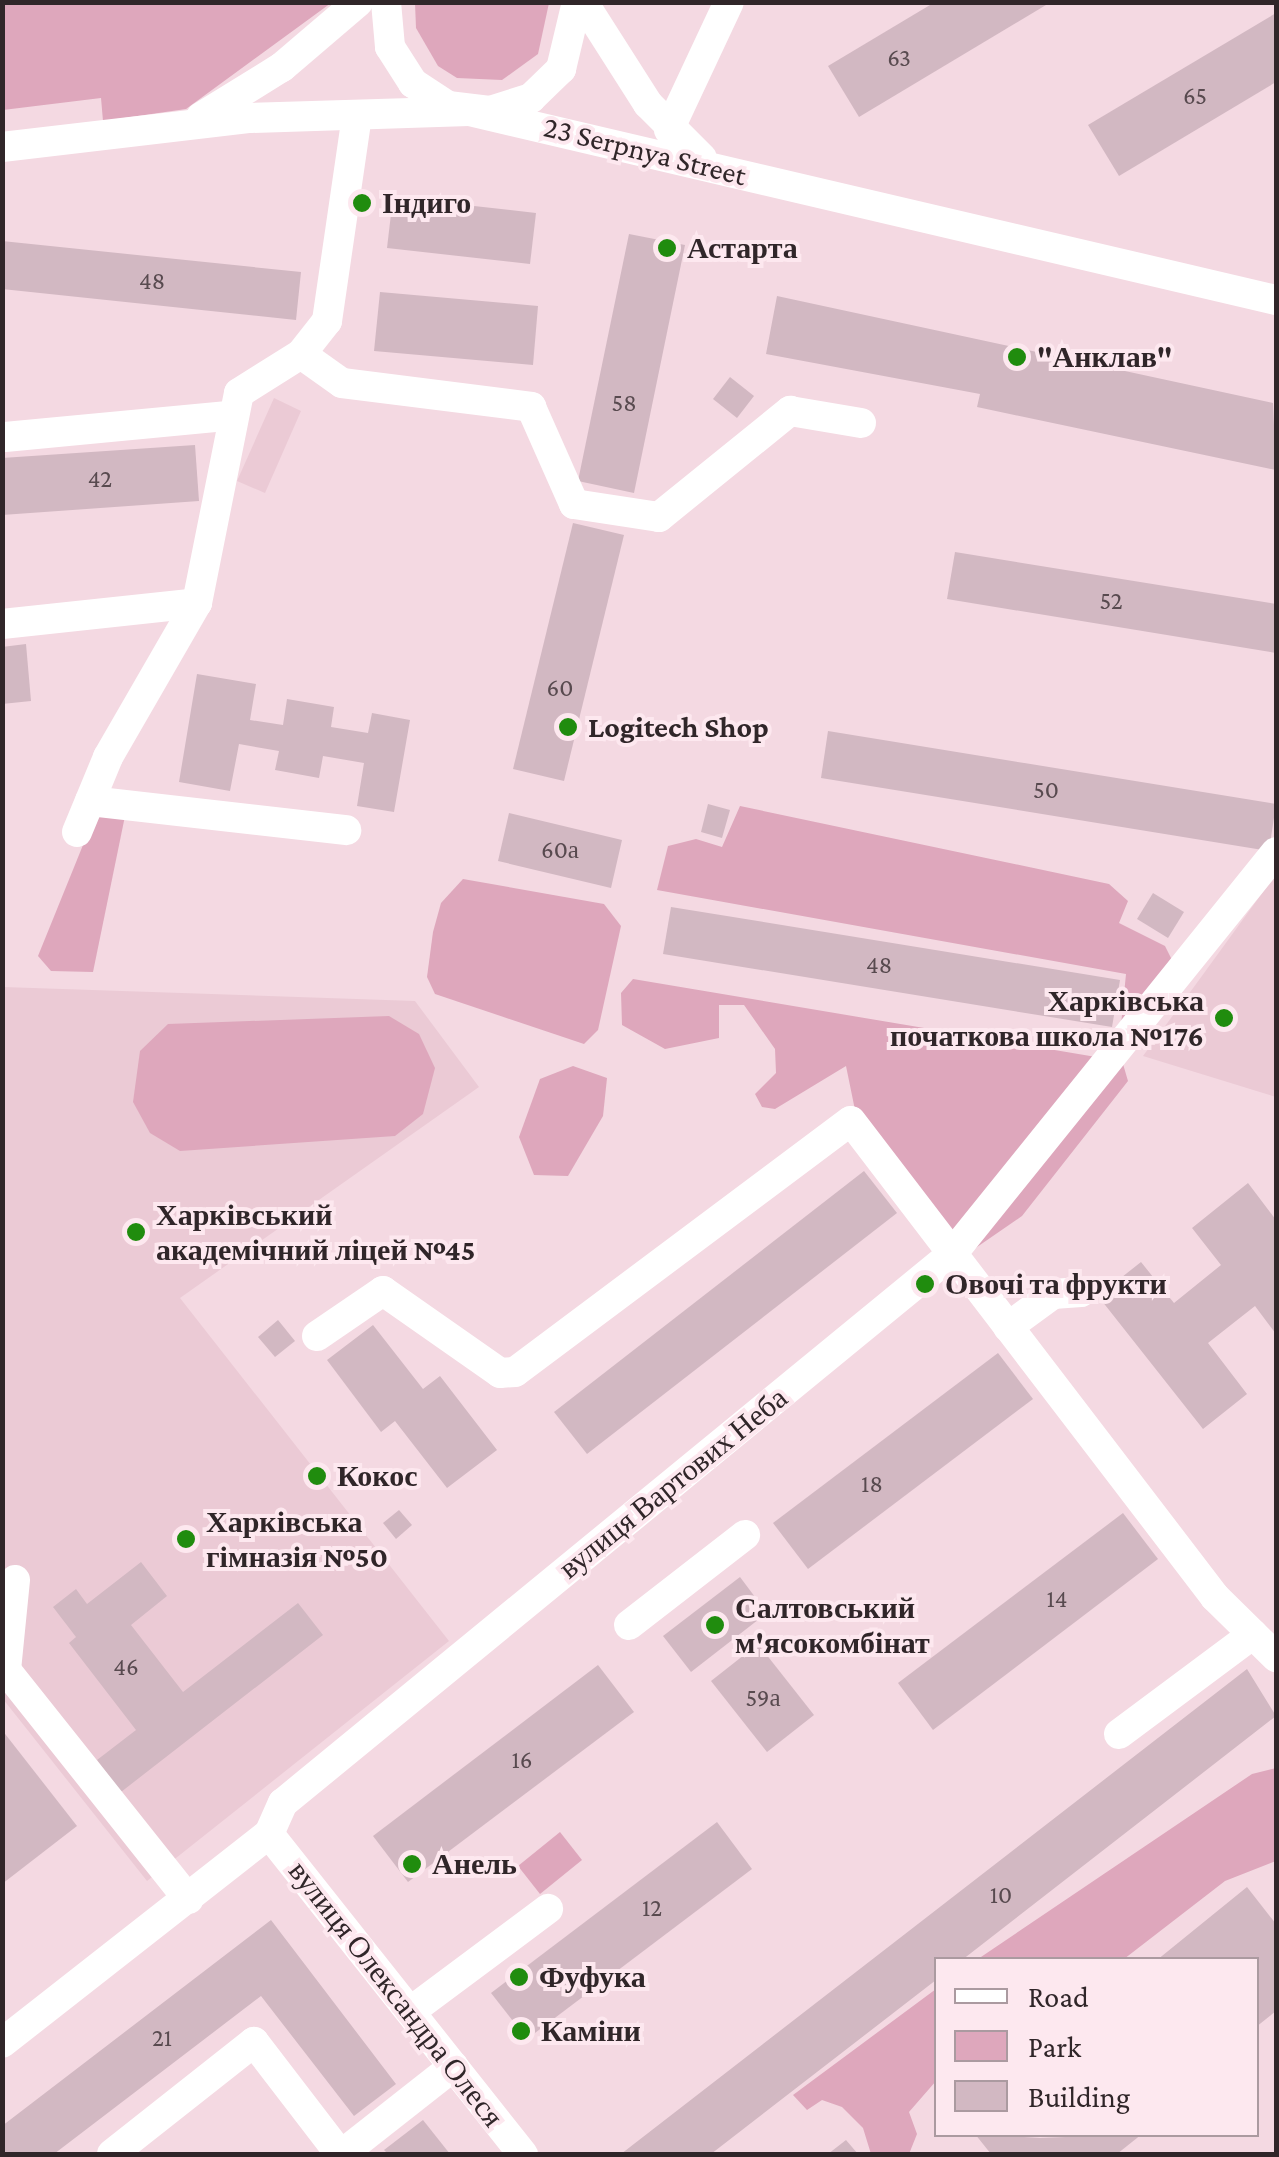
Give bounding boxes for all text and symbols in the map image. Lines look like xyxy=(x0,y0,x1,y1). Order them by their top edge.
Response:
house number: 63 xyxy=(887,43,911,73)
house number: 65 xyxy=(1183,81,1207,111)
street label: 23 Serpnya Street xyxy=(540,108,750,194)
place label: Індиго xyxy=(382,185,471,221)
marker: Індиго xyxy=(351,192,373,214)
place label: Астарта xyxy=(687,230,798,266)
marker: Астарта xyxy=(656,237,678,259)
house number: 48 xyxy=(139,266,165,296)
place label: "Анклав" xyxy=(1037,339,1172,375)
marker: "Анклав" xyxy=(1006,346,1028,368)
house number: 58 xyxy=(611,388,637,418)
house number: 42 xyxy=(88,464,112,494)
house number: 52 xyxy=(1099,586,1123,616)
house number: 60 xyxy=(547,673,573,703)
place label: Logitech Shop xyxy=(588,709,769,745)
marker: Logitech Shop xyxy=(557,716,579,738)
house number: 50 xyxy=(1033,775,1059,805)
house number: 60а xyxy=(541,835,579,865)
house number: 48 xyxy=(866,950,892,980)
place label: Харківська початкова школа №176 xyxy=(890,983,1204,1054)
marker: Харківська початкова школа №176 xyxy=(1213,1007,1235,1029)
place label: Харківський академічний ліцей №45 xyxy=(156,1197,475,1268)
marker: Харківський академічний ліцей №45 xyxy=(125,1221,147,1243)
place label: Овочі та фрукти xyxy=(945,1266,1167,1302)
marker: Овочі та фрукти xyxy=(914,1273,936,1295)
street label: вулиця Вартових Неба xyxy=(552,1380,794,1586)
place label: Кокос xyxy=(337,1458,417,1494)
marker: Кокос xyxy=(306,1465,328,1487)
house number: 18 xyxy=(861,1469,883,1499)
place label: Харківська гімназія №50 xyxy=(206,1504,388,1574)
marker: Харківська гімназія №50 xyxy=(175,1528,197,1550)
house number: 14 xyxy=(1046,1584,1068,1614)
place label: Салтовський м'ясокомбінат xyxy=(735,1590,930,1660)
marker: Салтовський м'ясокомбінат xyxy=(704,1614,726,1636)
house number: 46 xyxy=(113,1652,139,1682)
house number: 59а xyxy=(745,1683,781,1713)
house number: 16 xyxy=(512,1745,532,1775)
place label: Анель xyxy=(432,1846,517,1882)
marker: Анель xyxy=(401,1853,423,1875)
street label: вулиця Олександра Олеся xyxy=(281,1854,511,2134)
house number: 10 xyxy=(990,1880,1012,1910)
house number: 12 xyxy=(642,1893,662,1923)
legend xyxy=(934,1957,1259,2137)
place label: Фуфука xyxy=(539,1959,646,1995)
marker: Фуфука xyxy=(508,1966,530,1988)
text: Road xyxy=(1028,1980,1089,2013)
place label: Каміни xyxy=(541,2013,641,2049)
marker: Каміни xyxy=(510,2020,532,2042)
house number: 21 xyxy=(152,2023,172,2053)
text: Park xyxy=(1028,2030,1081,2063)
text: Building xyxy=(1028,2080,1130,2113)

